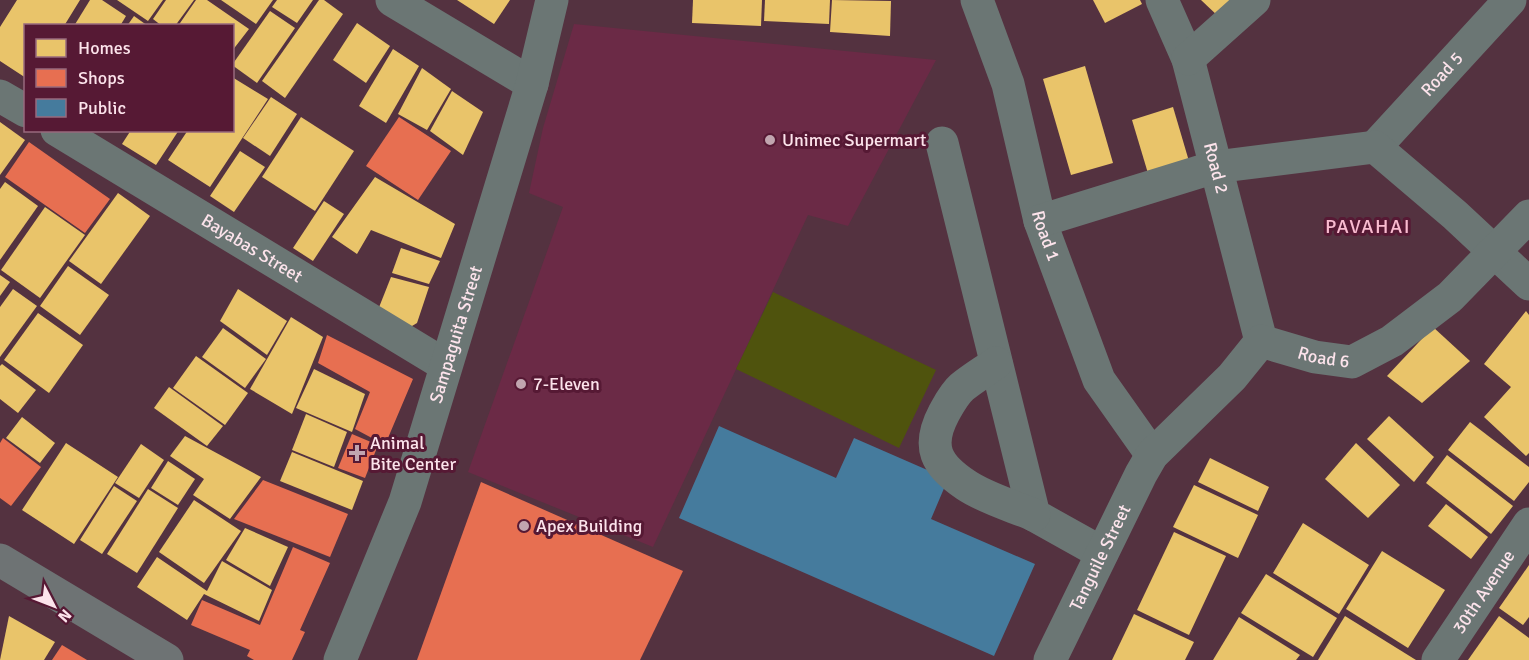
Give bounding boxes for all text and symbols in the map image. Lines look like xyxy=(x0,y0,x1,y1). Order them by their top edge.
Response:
legend xyxy=(24,24,234,132)
text: Homes xyxy=(78,37,131,59)
street label: Road 5 xyxy=(1416,47,1468,101)
text: Shops xyxy=(78,67,125,89)
text: Public xyxy=(78,97,126,119)
place label: Unimec Supermart xyxy=(782,129,926,151)
marker: Unimec Supermart xyxy=(763,133,777,147)
street label: Road 2 xyxy=(1199,140,1233,196)
street label: Road 1 xyxy=(1027,208,1065,264)
street label: Bayabas Street xyxy=(197,209,307,287)
district label: PAVAHAI xyxy=(1325,214,1411,239)
street label: Sampaguita Street xyxy=(425,263,487,406)
street label: Road 6 xyxy=(1295,342,1351,373)
place label: 7-Eleven xyxy=(533,373,600,395)
marker: 7-Eleven xyxy=(514,377,528,391)
place label: Animal Bite Center xyxy=(370,432,456,475)
marker: Animal Bite Center xyxy=(348,444,366,462)
street label: Tanguile Street xyxy=(1065,501,1135,614)
place label: Apex Building xyxy=(536,515,642,537)
marker: Apex Building xyxy=(517,519,531,533)
street label: 30th Avenue xyxy=(1448,546,1519,638)
north arrow xyxy=(24,576,84,636)
text: N xyxy=(53,605,76,626)

